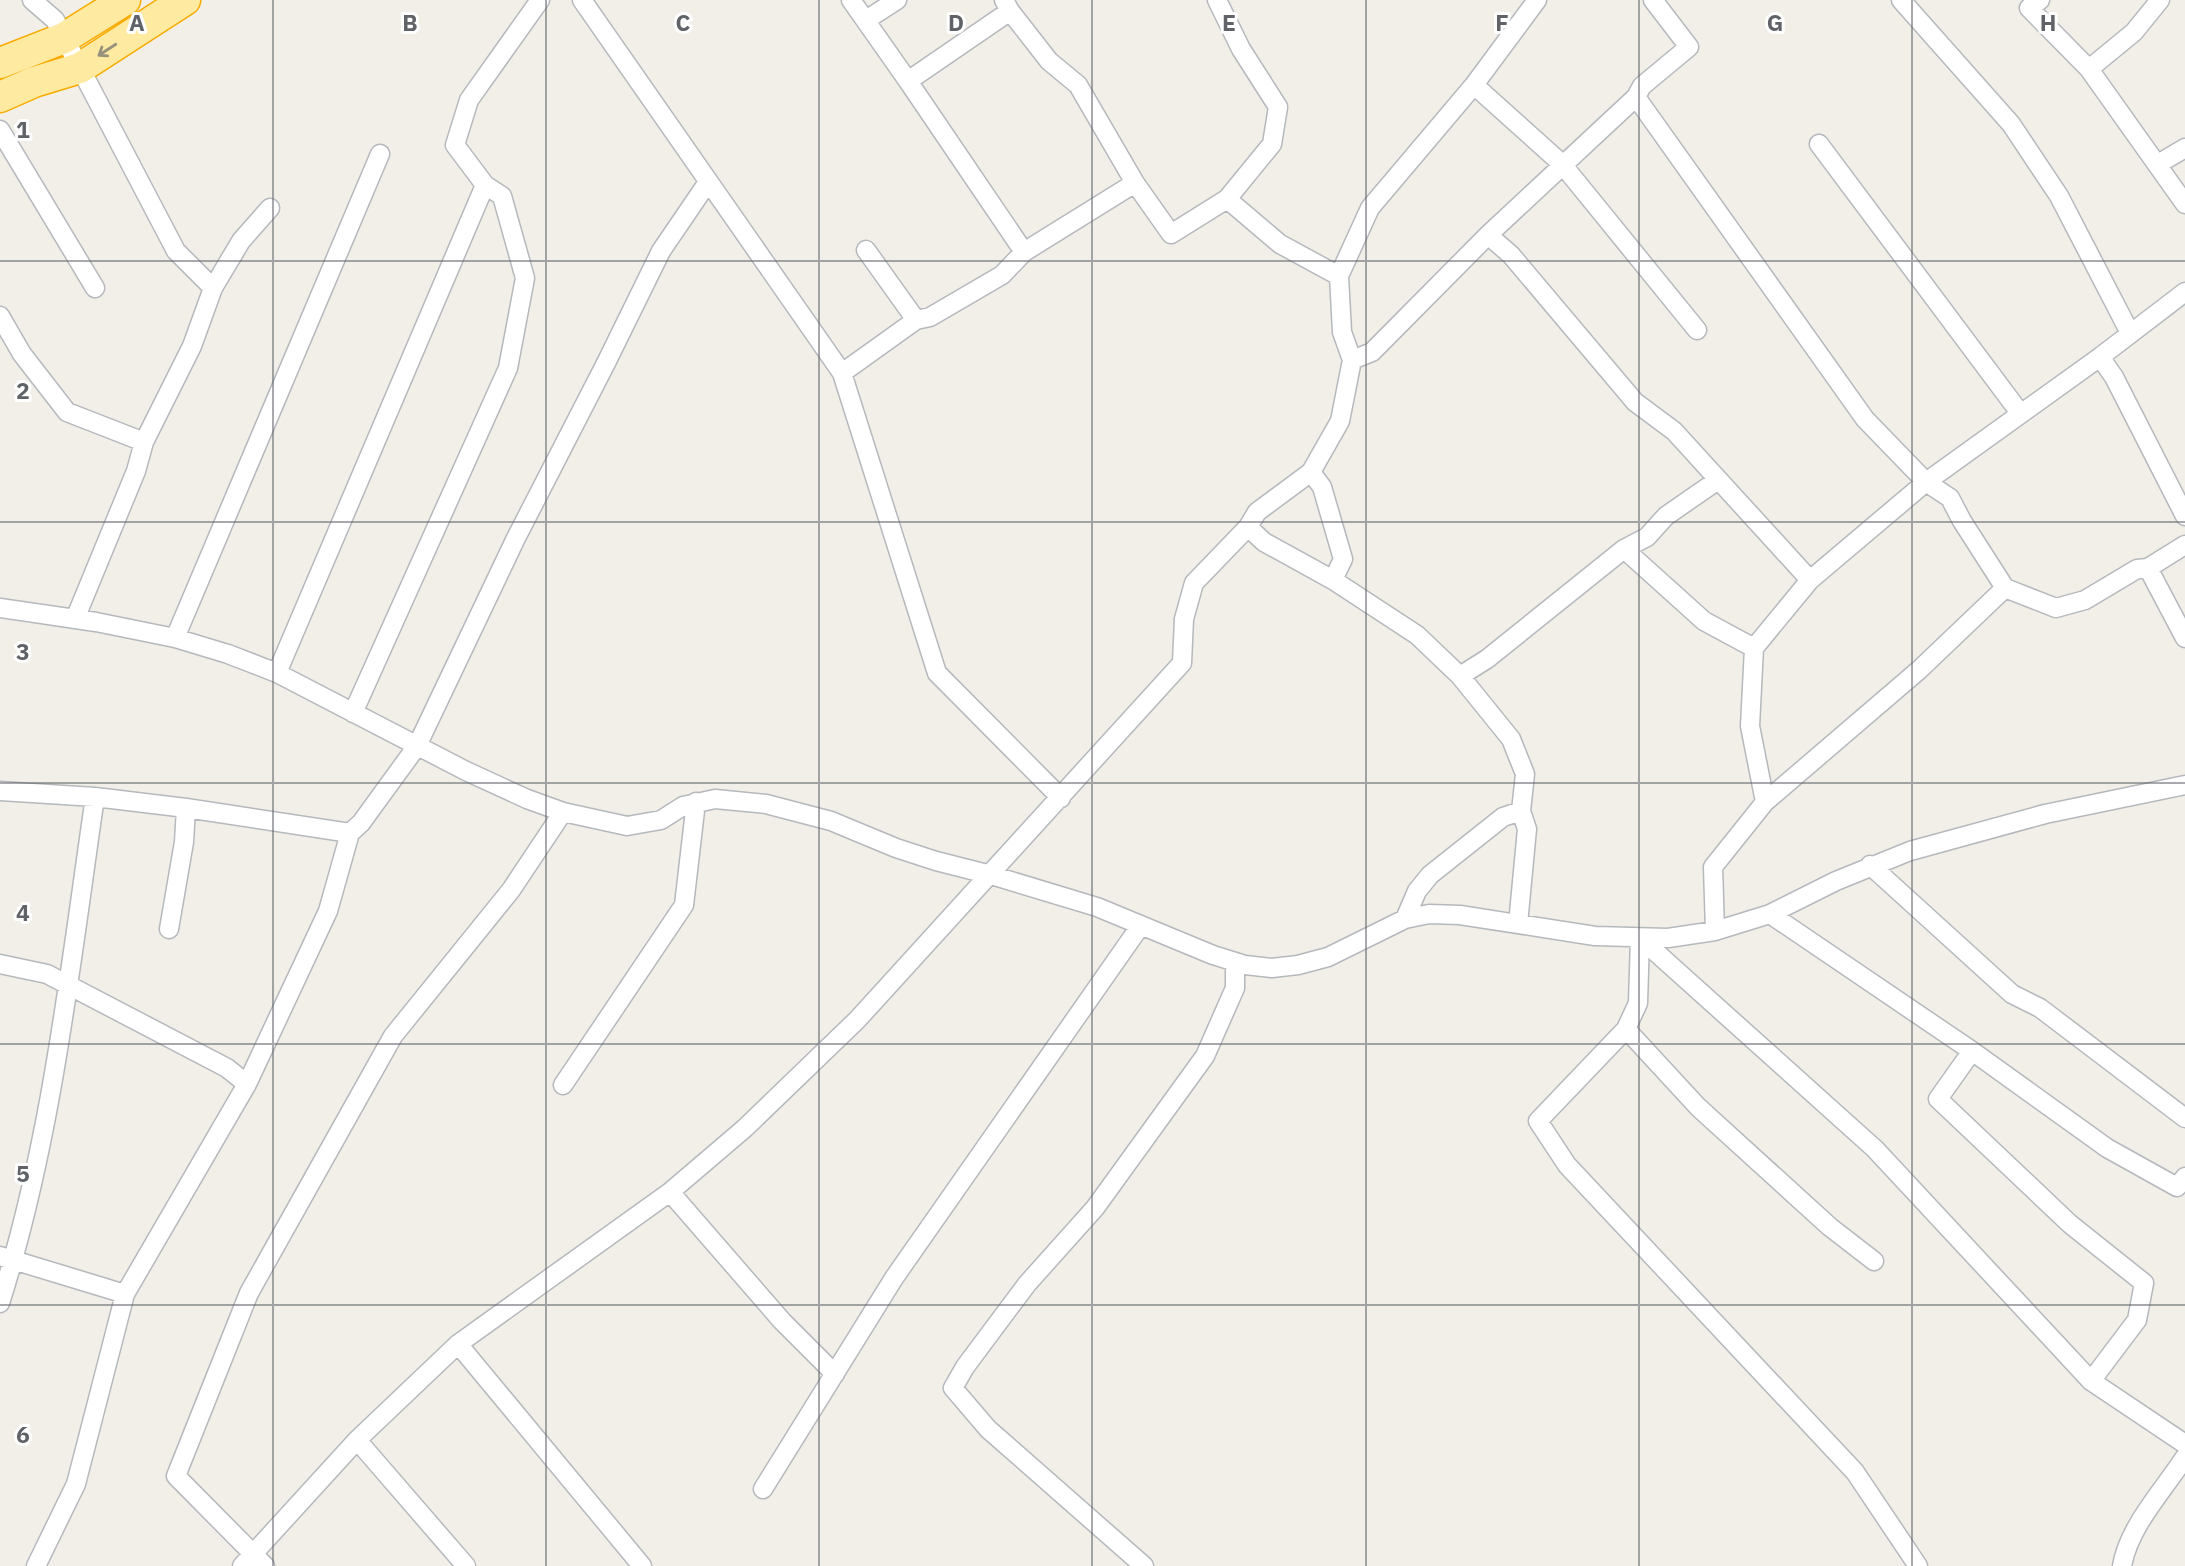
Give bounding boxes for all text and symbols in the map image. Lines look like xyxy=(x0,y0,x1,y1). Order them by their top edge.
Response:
text: A xyxy=(129,7,145,37)
text: B xyxy=(402,7,418,37)
text: C xyxy=(676,7,691,37)
text: D xyxy=(948,7,964,37)
text: E xyxy=(1222,7,1236,37)
text: F xyxy=(1495,7,1509,37)
text: G xyxy=(1767,7,1783,37)
text: H xyxy=(2040,7,2056,37)
one-way arrow xyxy=(98,43,117,57)
text: 1 xyxy=(16,114,30,144)
text: 2 xyxy=(16,375,30,405)
text: 3 xyxy=(16,636,30,666)
text: 4 xyxy=(16,897,30,927)
text: 5 xyxy=(16,1158,30,1188)
text: 6 xyxy=(16,1419,30,1449)

